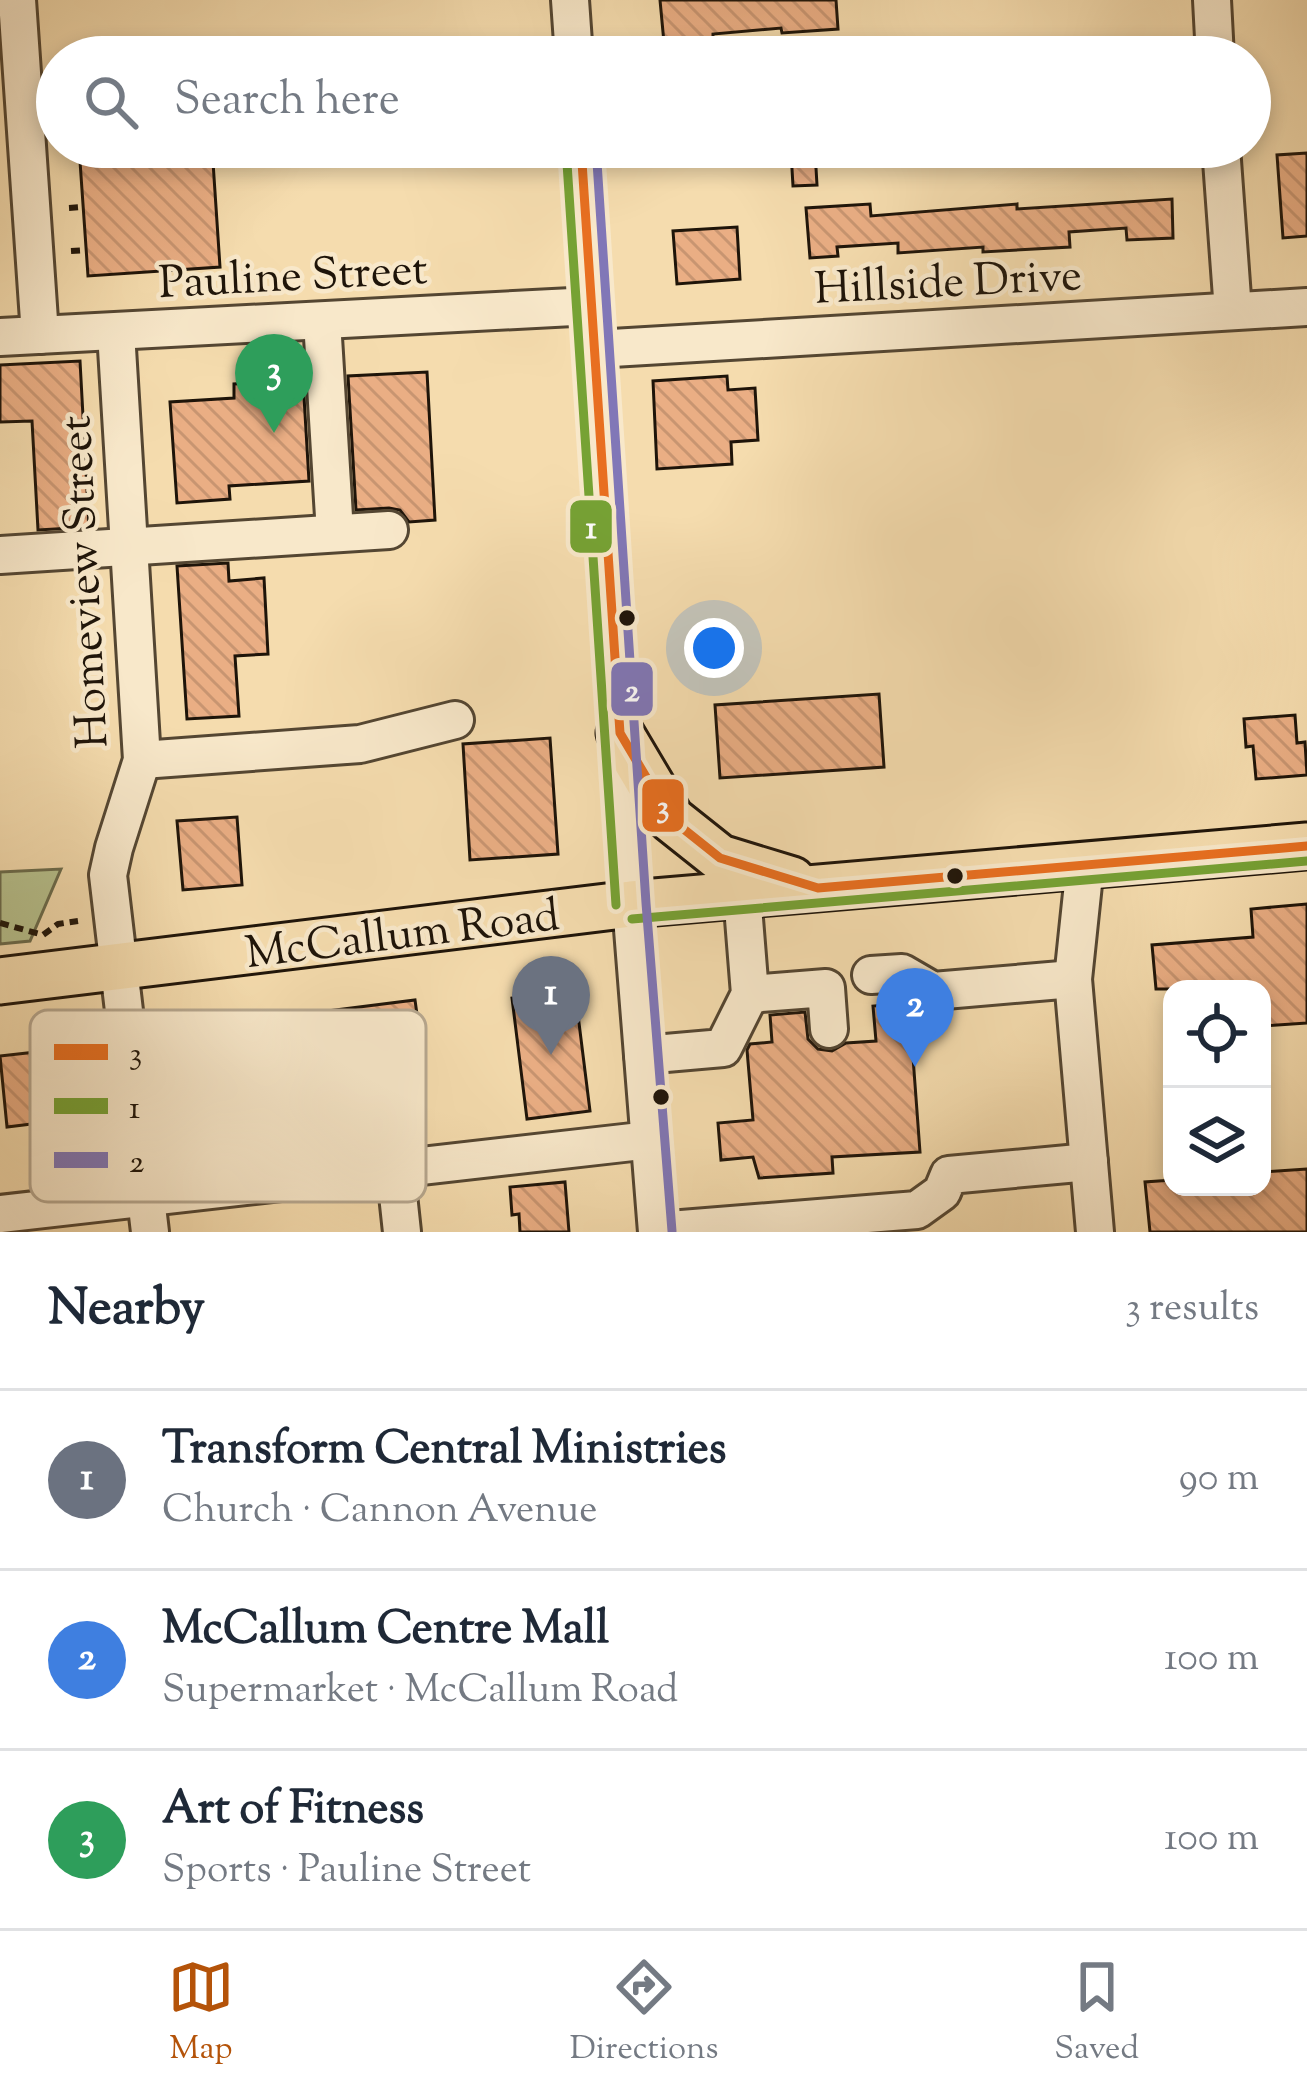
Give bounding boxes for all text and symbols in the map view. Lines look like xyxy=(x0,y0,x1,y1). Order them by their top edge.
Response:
search box xyxy=(36,36,1271,168)
icon: search xyxy=(78,69,144,135)
text: Search here xyxy=(174,70,400,135)
street label: Pauline Street xyxy=(157,240,429,319)
street label: Hillside Drive xyxy=(813,246,1084,325)
pin: 3 xyxy=(235,334,313,433)
street label: Homeview Street xyxy=(46,414,129,750)
line badge: 1 xyxy=(568,498,614,555)
text: 1 xyxy=(585,506,597,554)
unlabelled marker xyxy=(616,607,638,629)
your location xyxy=(684,618,744,678)
line badge: 2 xyxy=(609,660,655,718)
text: 2 xyxy=(624,669,640,717)
line badge: 3 xyxy=(640,777,686,834)
text: 3 xyxy=(656,785,670,833)
unlabelled marker xyxy=(944,865,966,887)
street label: McCallum Road xyxy=(242,886,563,989)
pin: 1 xyxy=(512,956,590,1055)
pin: 2 xyxy=(876,968,954,1067)
map controls xyxy=(1163,980,1271,1196)
button: locate xyxy=(1163,980,1271,1088)
legend xyxy=(30,1010,426,1202)
text: 3 xyxy=(129,1032,142,1080)
text: 1 xyxy=(129,1086,140,1134)
unlabelled marker xyxy=(650,1086,672,1108)
button: layers xyxy=(1163,1088,1271,1196)
text: 2 xyxy=(129,1140,144,1188)
text: Nearby xyxy=(48,1274,205,1347)
text: 3 results xyxy=(1125,1282,1259,1338)
text: Transform Central Ministries xyxy=(162,1419,726,1484)
text: 1 xyxy=(80,1452,94,1508)
text: 90 m xyxy=(1179,1452,1259,1508)
text: Church · Cannon Avenue xyxy=(162,1484,597,1540)
text: McCallum Centre Mall xyxy=(162,1599,609,1664)
text: 2 xyxy=(78,1632,96,1688)
text: 100 m xyxy=(1164,1632,1259,1688)
text: Supermarket · McCallum Road xyxy=(162,1664,678,1720)
text: Art of Fitness xyxy=(162,1779,424,1844)
text: 3 xyxy=(79,1812,95,1868)
text: 100 m xyxy=(1164,1812,1259,1868)
text: Sports · Pauline Street xyxy=(162,1844,531,1900)
tab: Map xyxy=(168,1954,234,2074)
tab: Directions xyxy=(570,1954,719,2074)
tab: Saved xyxy=(1054,1954,1139,2074)

